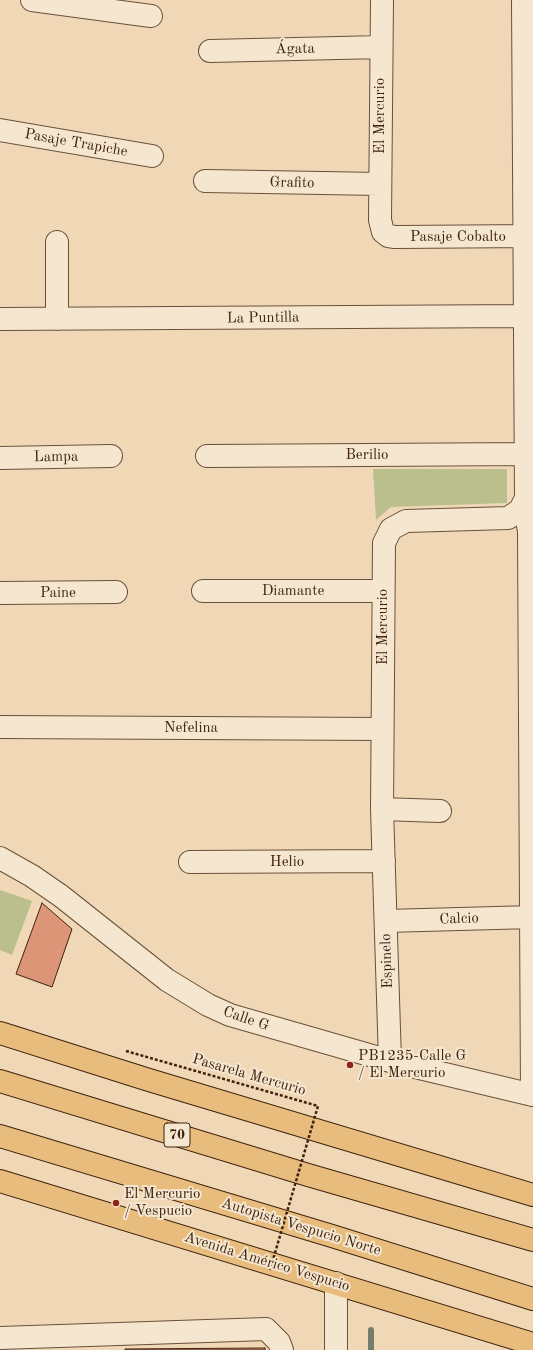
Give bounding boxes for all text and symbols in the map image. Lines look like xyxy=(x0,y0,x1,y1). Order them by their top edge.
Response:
street label: Ágata xyxy=(275,40,315,58)
street label: El Mercurio xyxy=(371,78,389,154)
street label: Pasaje Trapiche xyxy=(23,125,129,161)
street label: Grafito xyxy=(269,174,315,192)
street label: Pasaje Cobalto xyxy=(410,228,506,246)
street label: La Puntilla xyxy=(226,308,300,328)
street label: Berilio xyxy=(346,446,388,464)
street label: Lampa xyxy=(34,448,78,466)
street label: Diamante xyxy=(262,582,324,600)
street label: Paine xyxy=(40,584,76,602)
street label: El Mercurio xyxy=(374,589,392,665)
street label: Nefelina xyxy=(164,719,218,737)
street label: Helio xyxy=(270,853,304,871)
street label: Calcio xyxy=(439,909,479,929)
street label: Espinelo xyxy=(377,933,397,989)
street label: Calle G xyxy=(221,1003,271,1035)
place label: PB1235-Calle G / El Mercurio xyxy=(358,1047,466,1082)
street label: Pasarela Mercurio xyxy=(190,1050,308,1100)
marker: PB1235-Calle G / El Mercurio xyxy=(345,1060,355,1070)
road number: 70 xyxy=(164,1123,190,1147)
place label: El Mercurio / Vespucio xyxy=(124,1185,200,1220)
street label: Autopista Vespucio Norte xyxy=(219,1194,383,1260)
marker: El Mercurio / Vespucio xyxy=(111,1198,121,1208)
street label: Avenida Américo Vespucio xyxy=(182,1228,352,1296)

